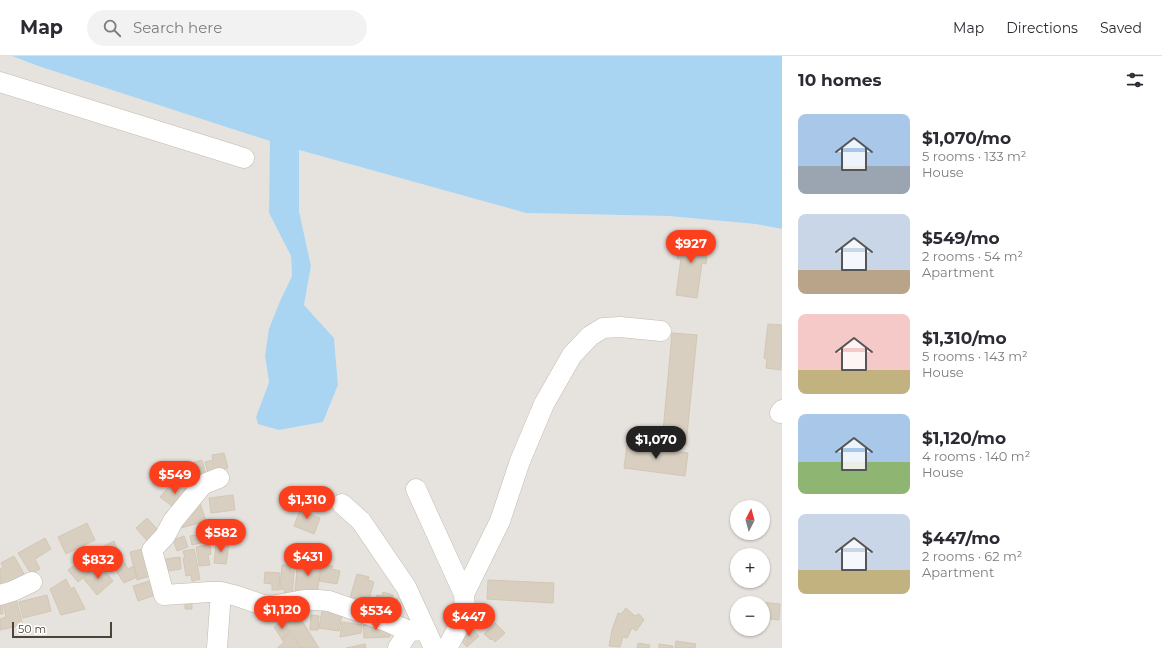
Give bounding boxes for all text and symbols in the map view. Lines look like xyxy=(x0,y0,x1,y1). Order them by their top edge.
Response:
search box xyxy=(87,10,367,46)
text: Map xyxy=(20,16,63,39)
icon: search xyxy=(101,17,123,39)
text: Search here xyxy=(133,18,222,37)
text: Map xyxy=(953,19,984,37)
text: Directions xyxy=(1006,19,1078,37)
text: Saved xyxy=(1100,19,1142,37)
icon: filters xyxy=(1124,69,1146,91)
text: 10 homes xyxy=(798,70,882,90)
text: $1,070/mo xyxy=(922,128,1011,148)
icon: home xyxy=(830,130,878,178)
text: 5 rooms · 133 m² xyxy=(922,148,1026,164)
text: House xyxy=(922,164,964,180)
text: $549/mo xyxy=(922,228,1000,248)
pin: $927 xyxy=(667,230,715,264)
icon: home xyxy=(830,230,878,278)
text: $927 xyxy=(675,235,707,251)
text: 2 rooms · 54 m² xyxy=(922,248,1023,264)
text: Apartment xyxy=(922,264,994,280)
text: $1,310/mo xyxy=(922,328,1007,348)
icon: home xyxy=(830,330,878,378)
text: 5 rooms · 143 m² xyxy=(922,348,1028,364)
text: House xyxy=(922,364,964,380)
pin: $1,070 xyxy=(623,426,689,460)
text: $1,120/mo xyxy=(922,428,1006,448)
icon: home xyxy=(830,430,878,478)
text: $1,070 xyxy=(635,431,677,447)
text: 4 rooms · 140 m² xyxy=(922,448,1030,464)
pin: $549 xyxy=(151,461,199,495)
text: House xyxy=(922,464,964,480)
text: $549 xyxy=(158,466,192,482)
pin: $1,310 xyxy=(274,486,340,520)
text: $1,310 xyxy=(288,491,326,507)
north arrow xyxy=(730,500,770,540)
map controls xyxy=(730,500,770,636)
pin: $582 xyxy=(197,519,245,553)
text: $582 xyxy=(205,524,237,540)
text: $447/mo xyxy=(922,528,1000,548)
icon: home xyxy=(830,530,878,578)
pin: $431 xyxy=(284,543,332,577)
pin: $832 xyxy=(74,546,122,580)
text: $431 xyxy=(293,548,323,564)
button: + xyxy=(730,548,770,588)
text: 2 rooms · 62 m² xyxy=(922,548,1022,564)
text: $832 xyxy=(82,551,114,567)
text: Apartment xyxy=(922,564,994,580)
pin: $1,120 xyxy=(249,596,315,630)
button: − xyxy=(730,596,770,636)
pin: $534 xyxy=(352,597,400,631)
text: $1,120 xyxy=(263,601,301,617)
text: $534 xyxy=(360,602,392,618)
pin: $447 xyxy=(445,603,493,637)
text: $447 xyxy=(452,608,486,624)
scale bar xyxy=(12,620,112,639)
text: 50 m xyxy=(18,622,46,636)

